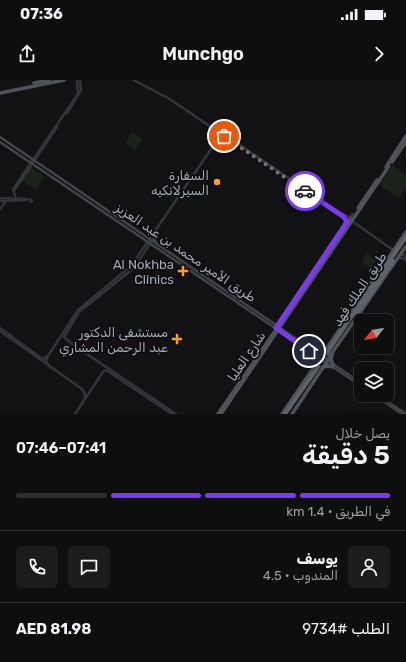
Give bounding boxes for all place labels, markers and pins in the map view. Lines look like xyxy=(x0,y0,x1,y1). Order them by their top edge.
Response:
pin xyxy=(207,119,241,153)
place label: السفارة السيرلانكيه xyxy=(151,168,209,199)
marker: السفارة السيرلانكيه xyxy=(212,177,222,187)
place label: Al Nokhba Clinics xyxy=(113,257,174,287)
marker: Al Nokhba Clinics xyxy=(177,265,189,277)
place label: مستشفى الدكتور عبد الرحمن المشاري xyxy=(59,325,168,357)
marker: مستشفى الدكتور عبد الرحمن المشاري xyxy=(171,333,183,345)
pin xyxy=(292,334,326,368)

